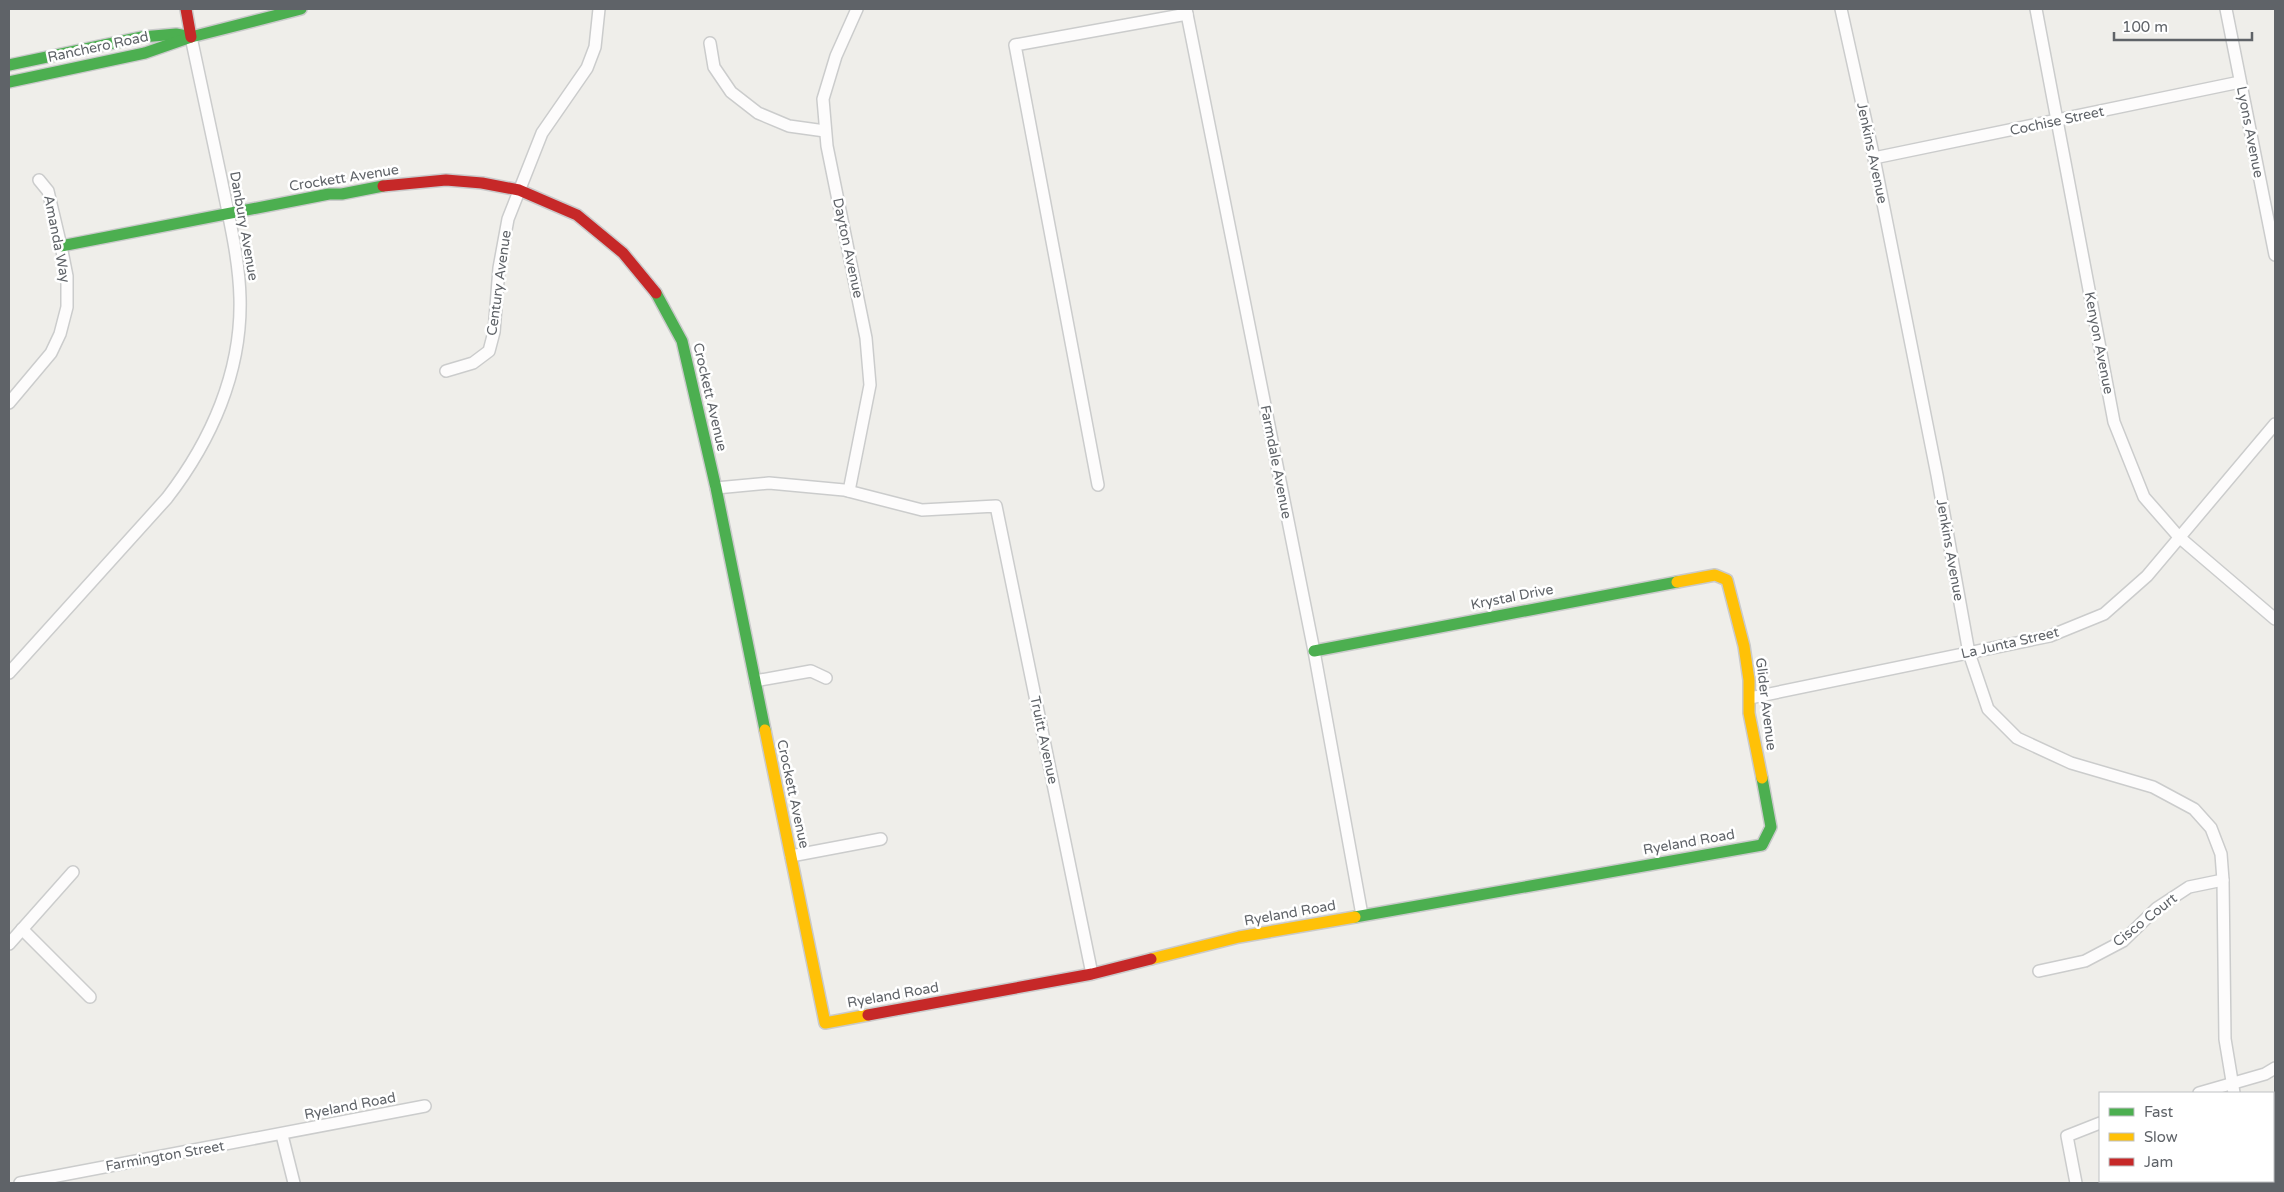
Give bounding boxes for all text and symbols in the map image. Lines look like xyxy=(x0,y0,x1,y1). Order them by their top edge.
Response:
scale bar xyxy=(2114,10,2252,42)
text: 100 m xyxy=(2122,18,2168,36)
street label: Ranchero Road xyxy=(46,28,150,66)
street label: Lyons Avenue xyxy=(2233,85,2267,179)
street label: Jenkins Avenue xyxy=(1853,101,1891,205)
street label: Cochise Street xyxy=(2008,103,2106,139)
street label: Crockett Avenue xyxy=(288,161,400,195)
street label: Danbury Avenue xyxy=(226,170,262,282)
street label: Amanda Way xyxy=(40,194,74,285)
street label: Dayton Avenue xyxy=(829,196,867,300)
street label: Century Avenue xyxy=(483,229,515,337)
street label: Kenyon Avenue xyxy=(2081,290,2117,396)
street label: Crockett Avenue xyxy=(689,341,731,453)
street label: Farmdale Avenue xyxy=(1257,404,1295,520)
street label: Jenkins Avenue xyxy=(1933,498,1967,602)
street label: Krystal Drive xyxy=(1469,581,1555,613)
street label: La Junta Street xyxy=(1959,623,2061,663)
street label: Glider Avenue xyxy=(1752,657,1780,751)
street label: Truitt Avenue xyxy=(1026,694,1062,786)
street label: Crockett Avenue xyxy=(773,738,813,850)
street label: Ryeland Road xyxy=(1642,826,1736,858)
street label: Cisco Court xyxy=(2110,889,2181,950)
street label: Ryeland Road xyxy=(1243,897,1337,929)
street label: Ryeland Road xyxy=(846,979,940,1011)
street label: Ryeland Road xyxy=(303,1089,397,1123)
legend xyxy=(2099,1092,2274,1182)
text: Fast xyxy=(2144,1103,2174,1121)
text: Slow xyxy=(2144,1128,2178,1146)
street label: Farmington Street xyxy=(104,1137,226,1175)
text: Jam xyxy=(2144,1153,2173,1171)

